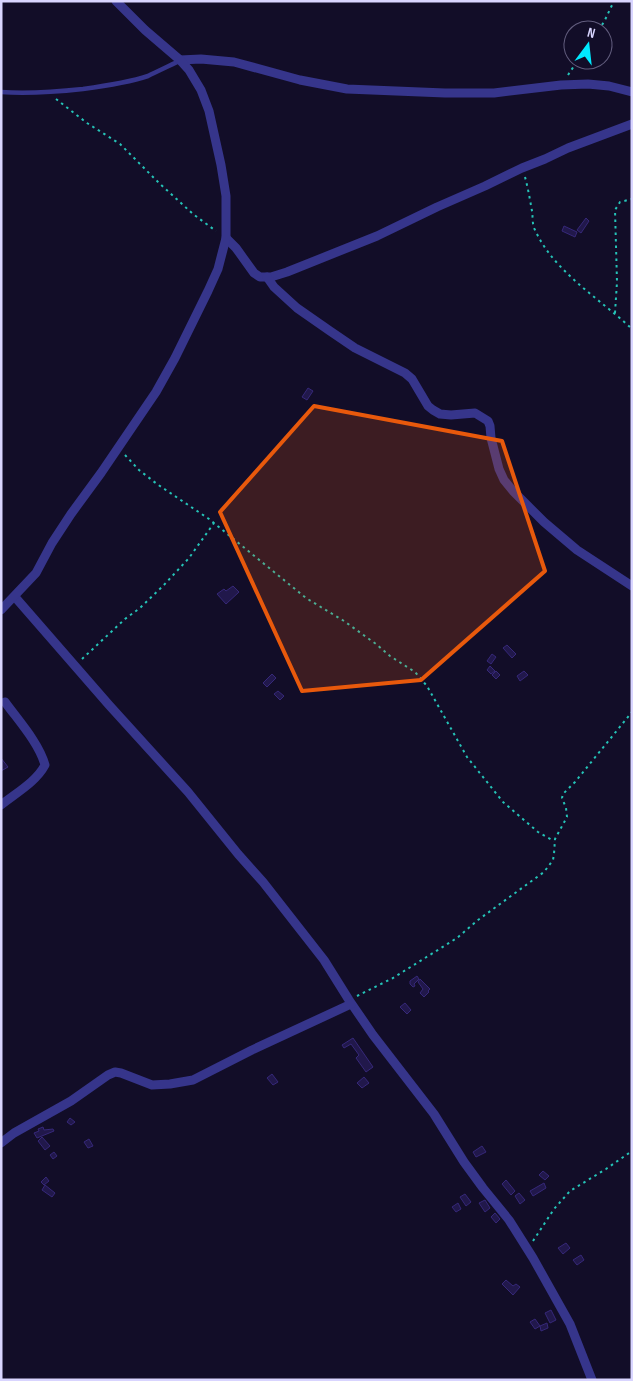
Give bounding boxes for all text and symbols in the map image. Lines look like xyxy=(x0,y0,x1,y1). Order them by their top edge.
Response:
north arrow xyxy=(563,20,613,70)
text: N xyxy=(585,24,597,42)

